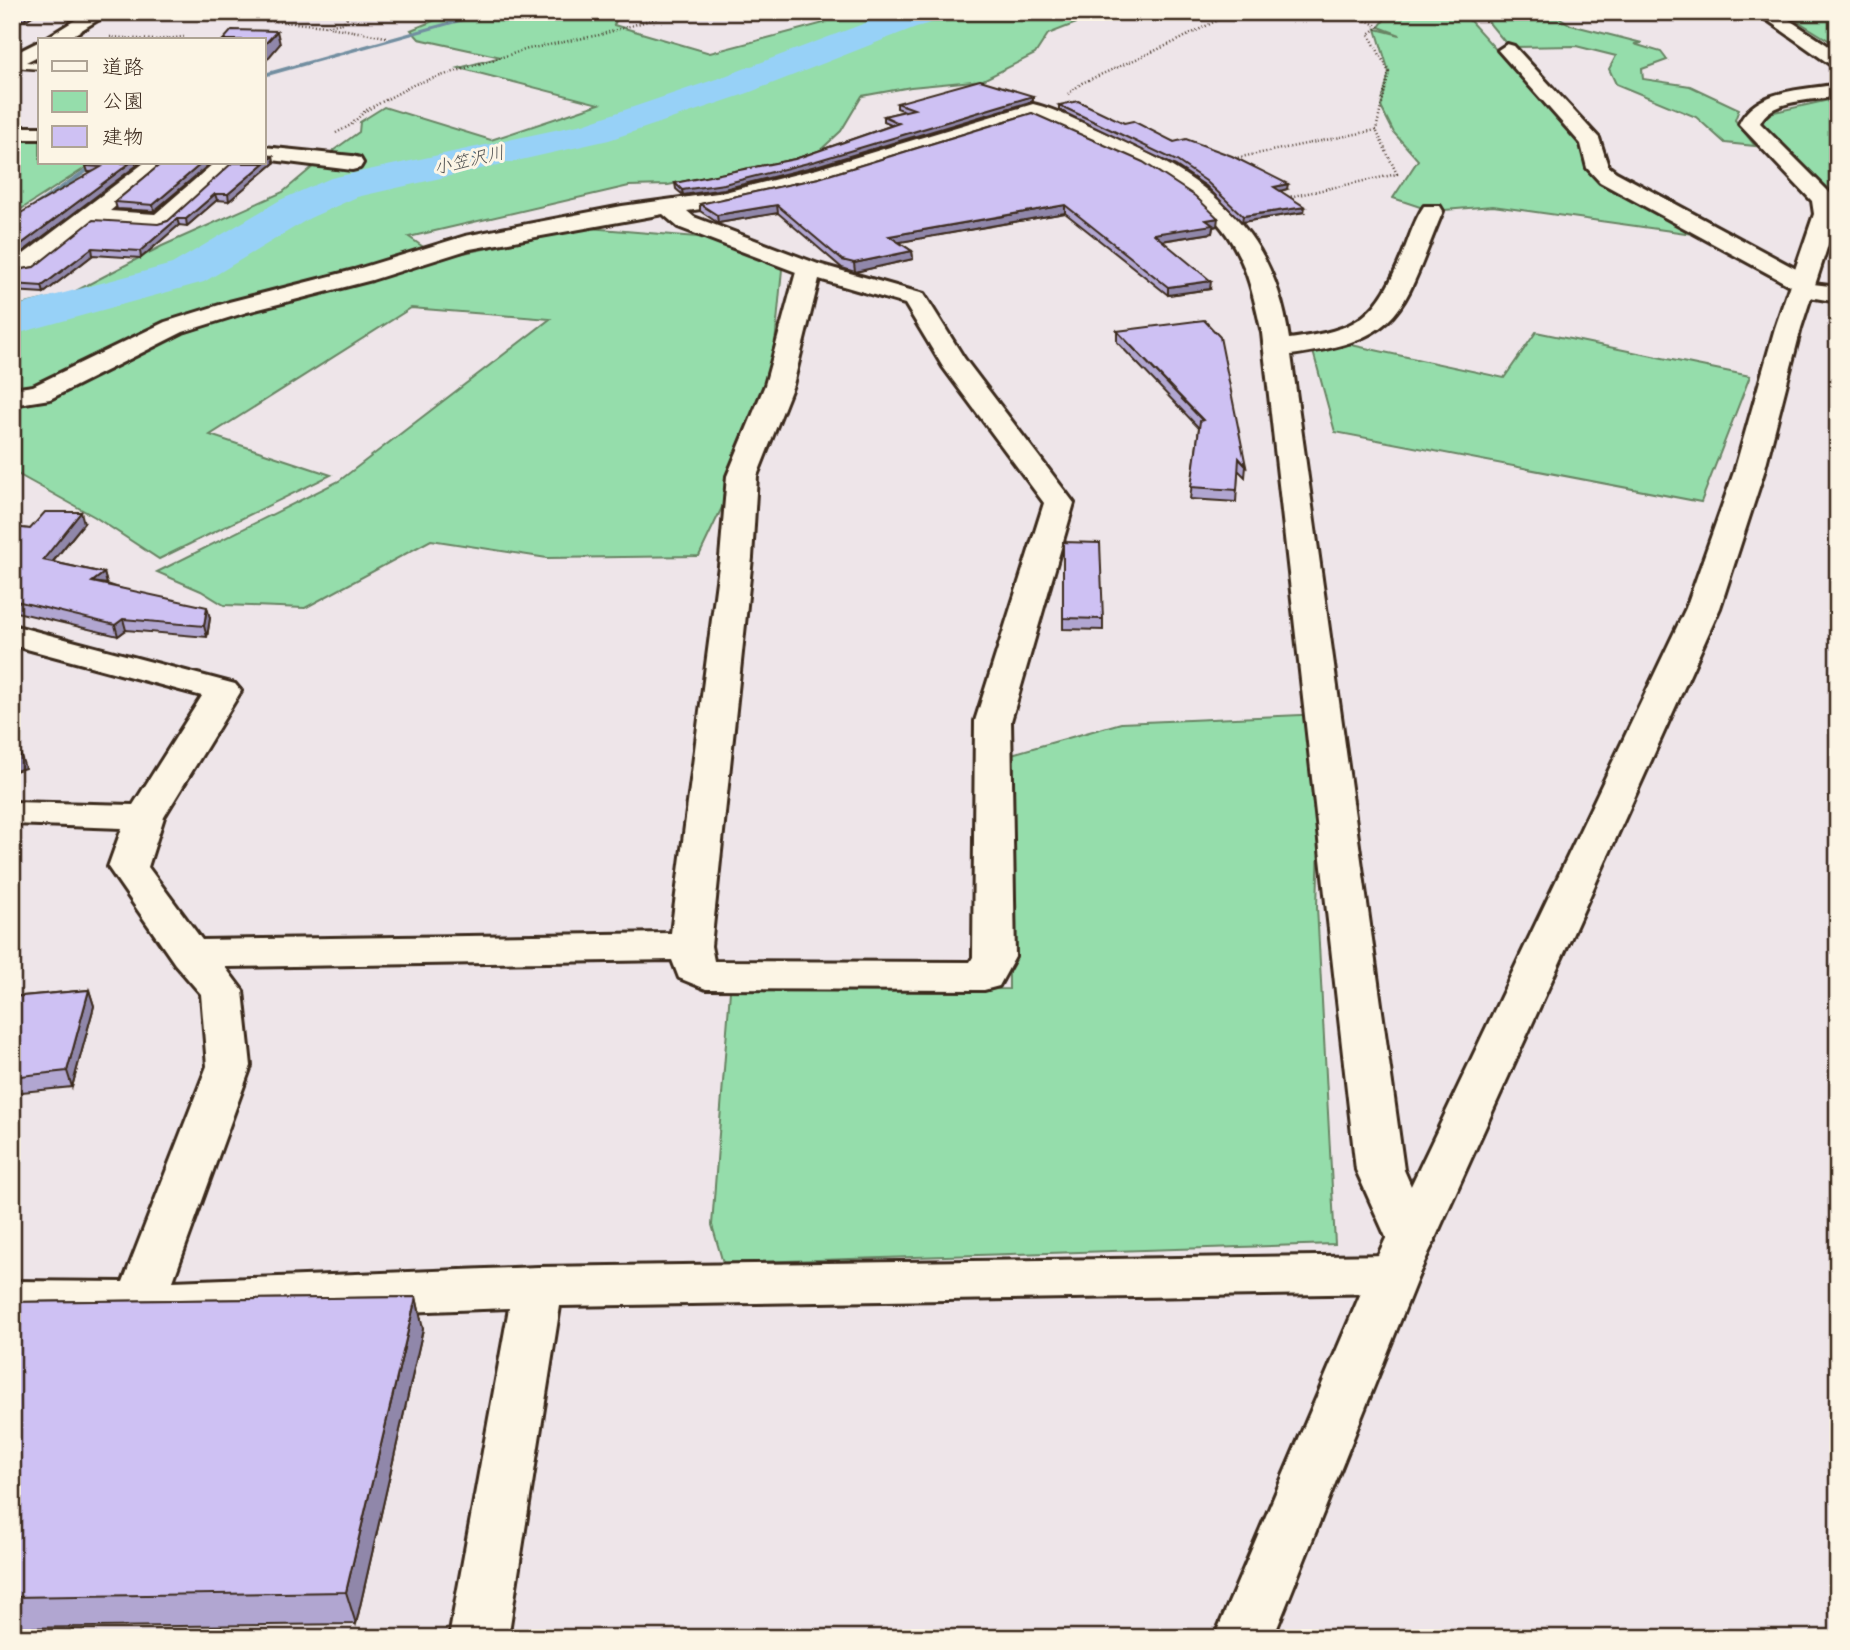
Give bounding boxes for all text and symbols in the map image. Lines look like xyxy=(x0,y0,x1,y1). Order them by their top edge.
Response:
legend xyxy=(38,38,266,164)
text: 道路 xyxy=(102,52,144,85)
text: 公園 xyxy=(102,86,144,119)
text: 建物 xyxy=(102,122,144,155)
water label: 小笠沢川 xyxy=(431,139,508,184)

